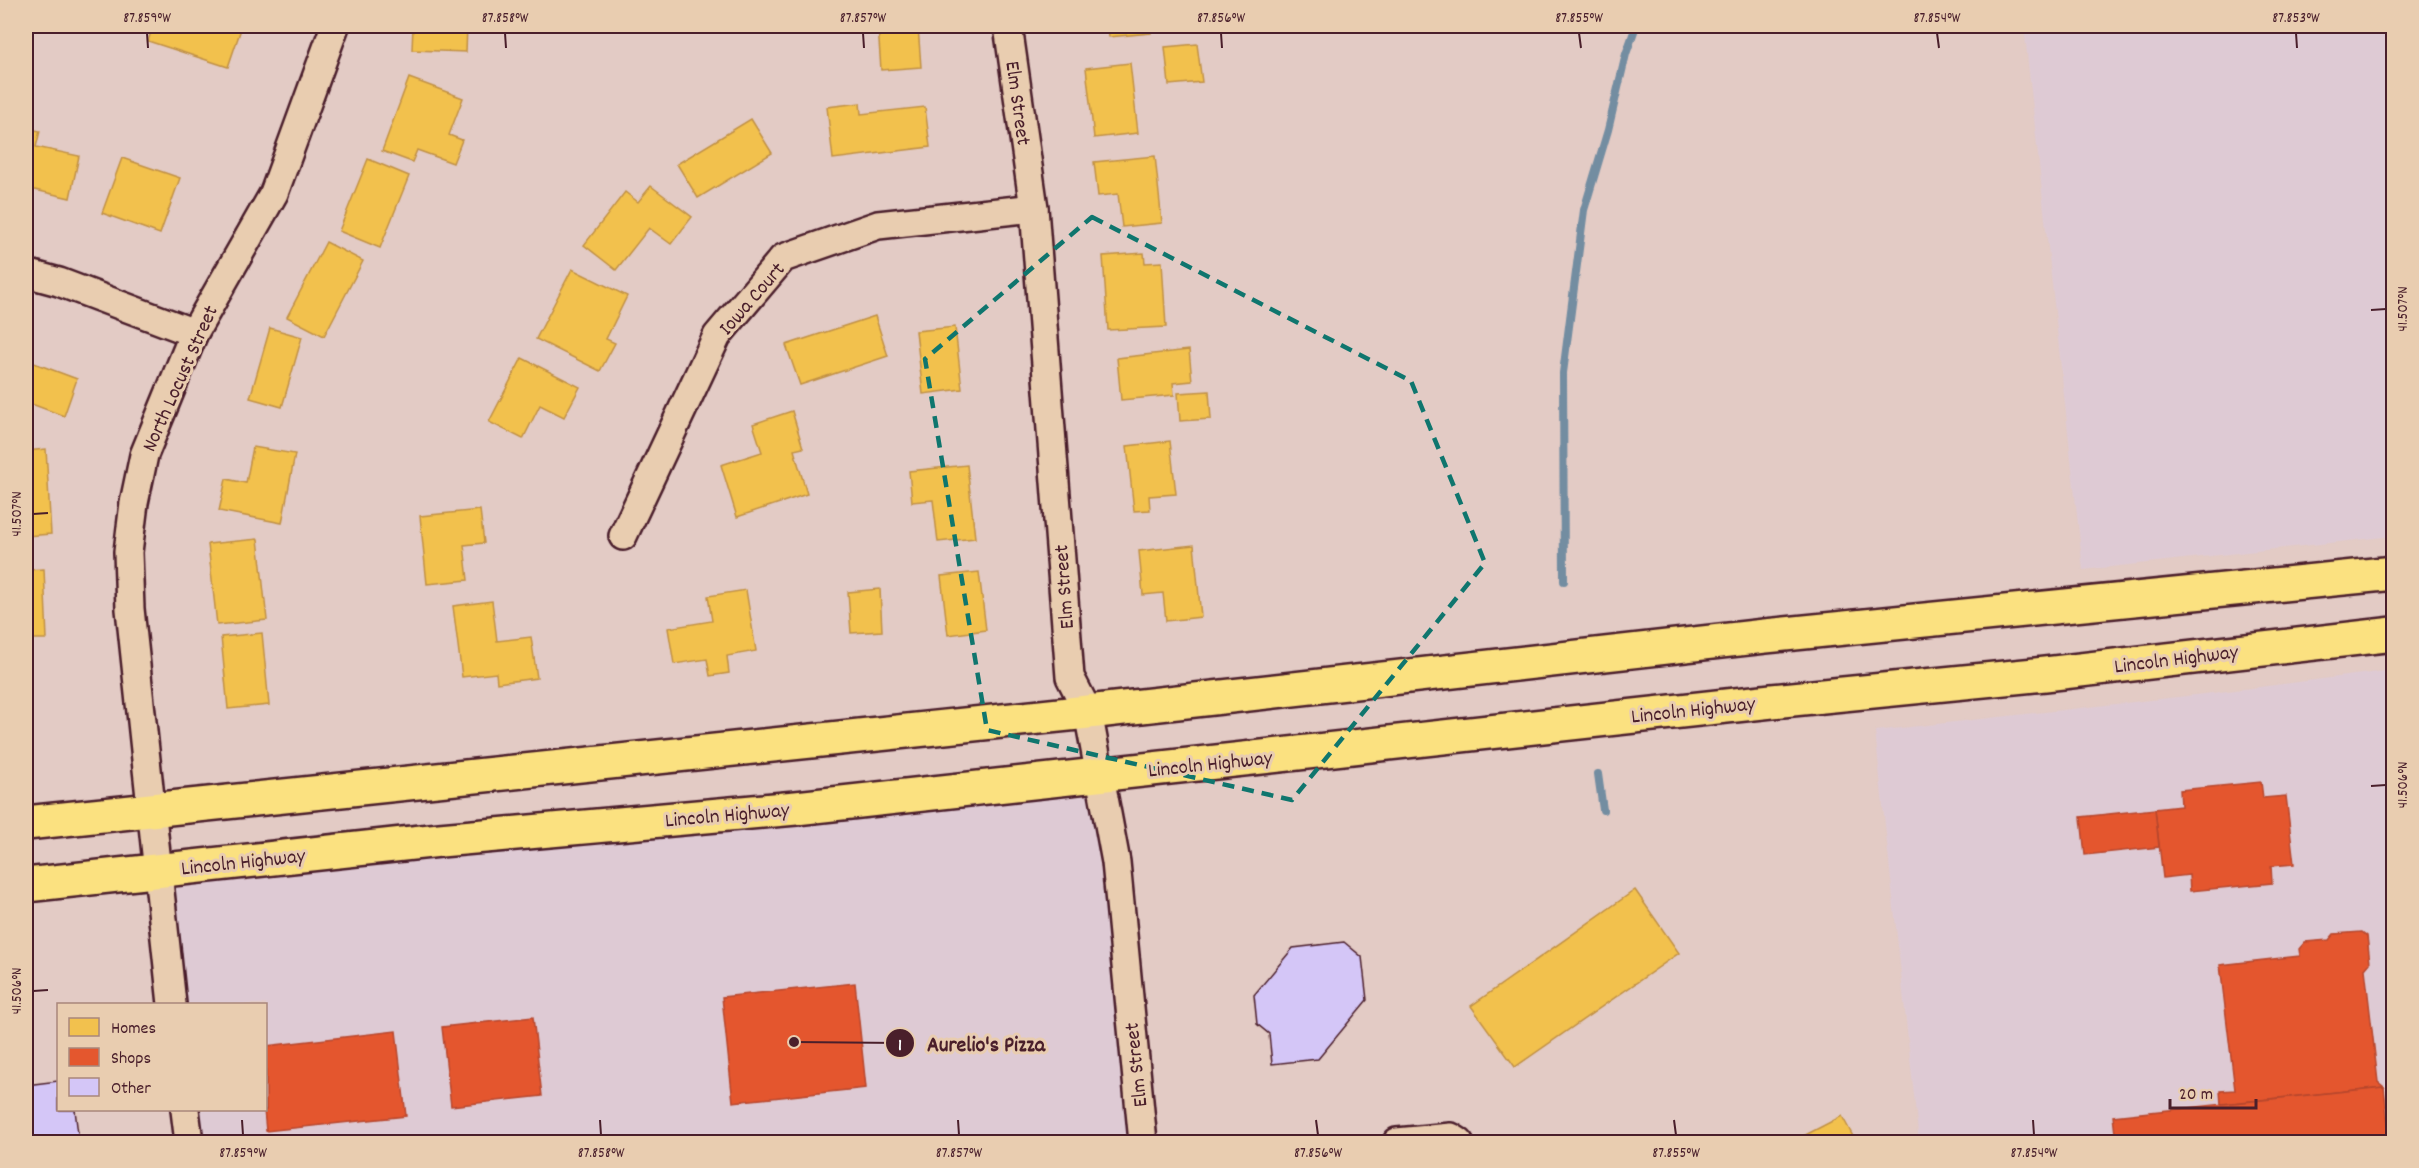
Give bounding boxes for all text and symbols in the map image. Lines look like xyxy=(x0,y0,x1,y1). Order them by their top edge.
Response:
text: 87.859°W xyxy=(123,8,171,30)
text: 87.858°W xyxy=(482,8,529,30)
text: 87.857°W xyxy=(840,8,887,30)
text: 87.856°W xyxy=(1197,8,1245,30)
text: 87.855°W xyxy=(1555,8,1603,30)
text: 87.854°W xyxy=(1914,8,1961,30)
text: 87.853°W xyxy=(2272,8,2320,30)
street label: Elm Street xyxy=(995,59,1037,148)
street label: Iowa Court xyxy=(713,257,794,343)
text: 41.507°N xyxy=(2393,286,2415,332)
street label: North Locust Street xyxy=(136,301,228,457)
text: 41.507°N xyxy=(7,491,29,537)
street label: Elm Street xyxy=(1048,543,1084,630)
street label: Lincoln Highway xyxy=(2113,638,2241,683)
street label: Lincoln Highway xyxy=(1630,690,1757,733)
street label: Lincoln Highway xyxy=(1147,744,1274,787)
text: 41.506°N xyxy=(2393,762,2415,808)
street label: Lincoln Highway xyxy=(664,797,791,837)
street label: Lincoln Highway xyxy=(180,842,307,885)
text: 41.506°N xyxy=(7,968,29,1014)
legend xyxy=(57,1003,267,1111)
text: Homes xyxy=(111,1017,156,1042)
street label: Elm Street xyxy=(1119,1021,1157,1108)
callout: Aurelio's Pizza xyxy=(885,1023,1057,1063)
text: Aurelio's Pizza xyxy=(927,1031,1046,1062)
text: 1 xyxy=(898,1034,902,1059)
text: Shops xyxy=(111,1047,151,1072)
scale bar xyxy=(2170,1072,2256,1110)
text: Other xyxy=(111,1077,151,1102)
text: 20 m xyxy=(2179,1083,2213,1108)
text: 87.859°W xyxy=(219,1143,267,1165)
text: 87.858°W xyxy=(578,1143,625,1165)
text: 87.857°W xyxy=(936,1143,983,1165)
text: 87.856°W xyxy=(1294,1143,1342,1165)
text: 87.855°W xyxy=(1652,1143,1700,1165)
text: 87.854°W xyxy=(2011,1143,2058,1165)

